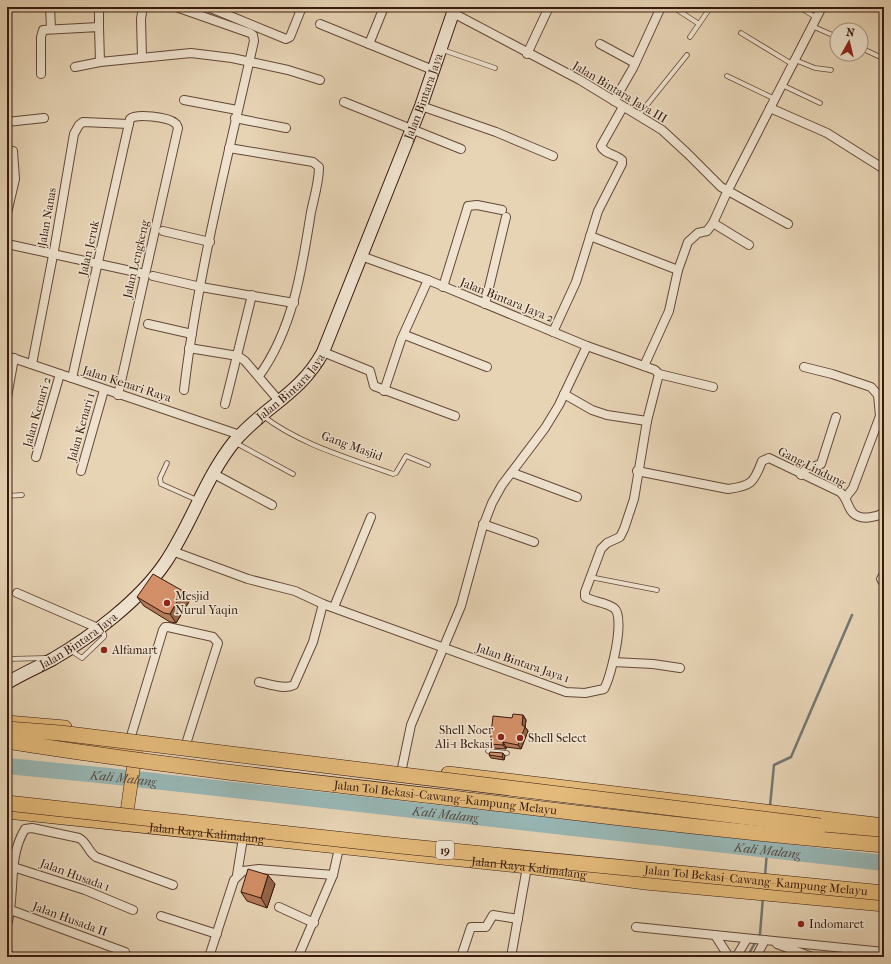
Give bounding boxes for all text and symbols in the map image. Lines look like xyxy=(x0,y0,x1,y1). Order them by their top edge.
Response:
north arrow xyxy=(829,22,869,62)
text: N xyxy=(845,26,856,40)
street label: Jalan Bintara Jaya xyxy=(401,51,446,143)
street label: Jalan Bintara Jaya III xyxy=(569,58,670,126)
street label: Jalan Nanas xyxy=(35,186,59,249)
street label: Jalan Jeruk xyxy=(76,218,102,278)
street label: Jalan Lengkeng xyxy=(120,218,152,301)
street label: Jalan Bintara Jaya 2 xyxy=(457,274,556,325)
street label: Jalan Bintara Jaya xyxy=(253,351,328,424)
street label: Jalan Kenari Raya xyxy=(80,363,174,405)
street label: Jalan Kenari 2 xyxy=(20,375,54,450)
street label: Jalan Kenari 1 xyxy=(64,391,97,464)
street label: Gang Masjid xyxy=(320,428,385,464)
street label: Gang Lindung xyxy=(776,444,849,490)
place label: Mesjid Nurul Yaqin xyxy=(175,589,238,617)
marker: Mesjid Nurul Yaqin xyxy=(162,598,172,608)
street label: Jalan Bintara Jaya xyxy=(36,609,121,672)
street label: Jalan Bintara Jaya 1 xyxy=(474,640,571,686)
place label: Alfamart xyxy=(111,643,158,657)
marker: Alfamart xyxy=(99,645,109,655)
place label: Shell Noer Ali-1 Bekasi xyxy=(434,723,494,751)
place label: Shell Select xyxy=(528,731,588,745)
marker: Shell Noer Ali-1 Bekasi xyxy=(496,732,506,742)
marker: Shell Select xyxy=(515,733,525,743)
water label: Kali Malang xyxy=(89,767,158,789)
street label: Jalan Tol Bekasi–Cawang–Kampung Melayu xyxy=(332,778,558,818)
water label: Kali Malang xyxy=(411,802,480,825)
street label: Jalan Raya Kalimalang xyxy=(147,820,266,846)
water label: Kali Malang xyxy=(733,839,802,861)
road number: 19 xyxy=(436,841,454,859)
street label: Jalan Raya Kalimalang xyxy=(470,854,588,882)
street label: Jalan Husada 1 xyxy=(37,856,112,894)
street label: Jalan Tol Bekasi–Cawang–Kampung Melayu xyxy=(643,863,869,898)
street label: Jalan Husada II xyxy=(30,899,110,939)
place label: Indomaret xyxy=(809,917,865,931)
marker: Indomaret xyxy=(796,919,806,929)

